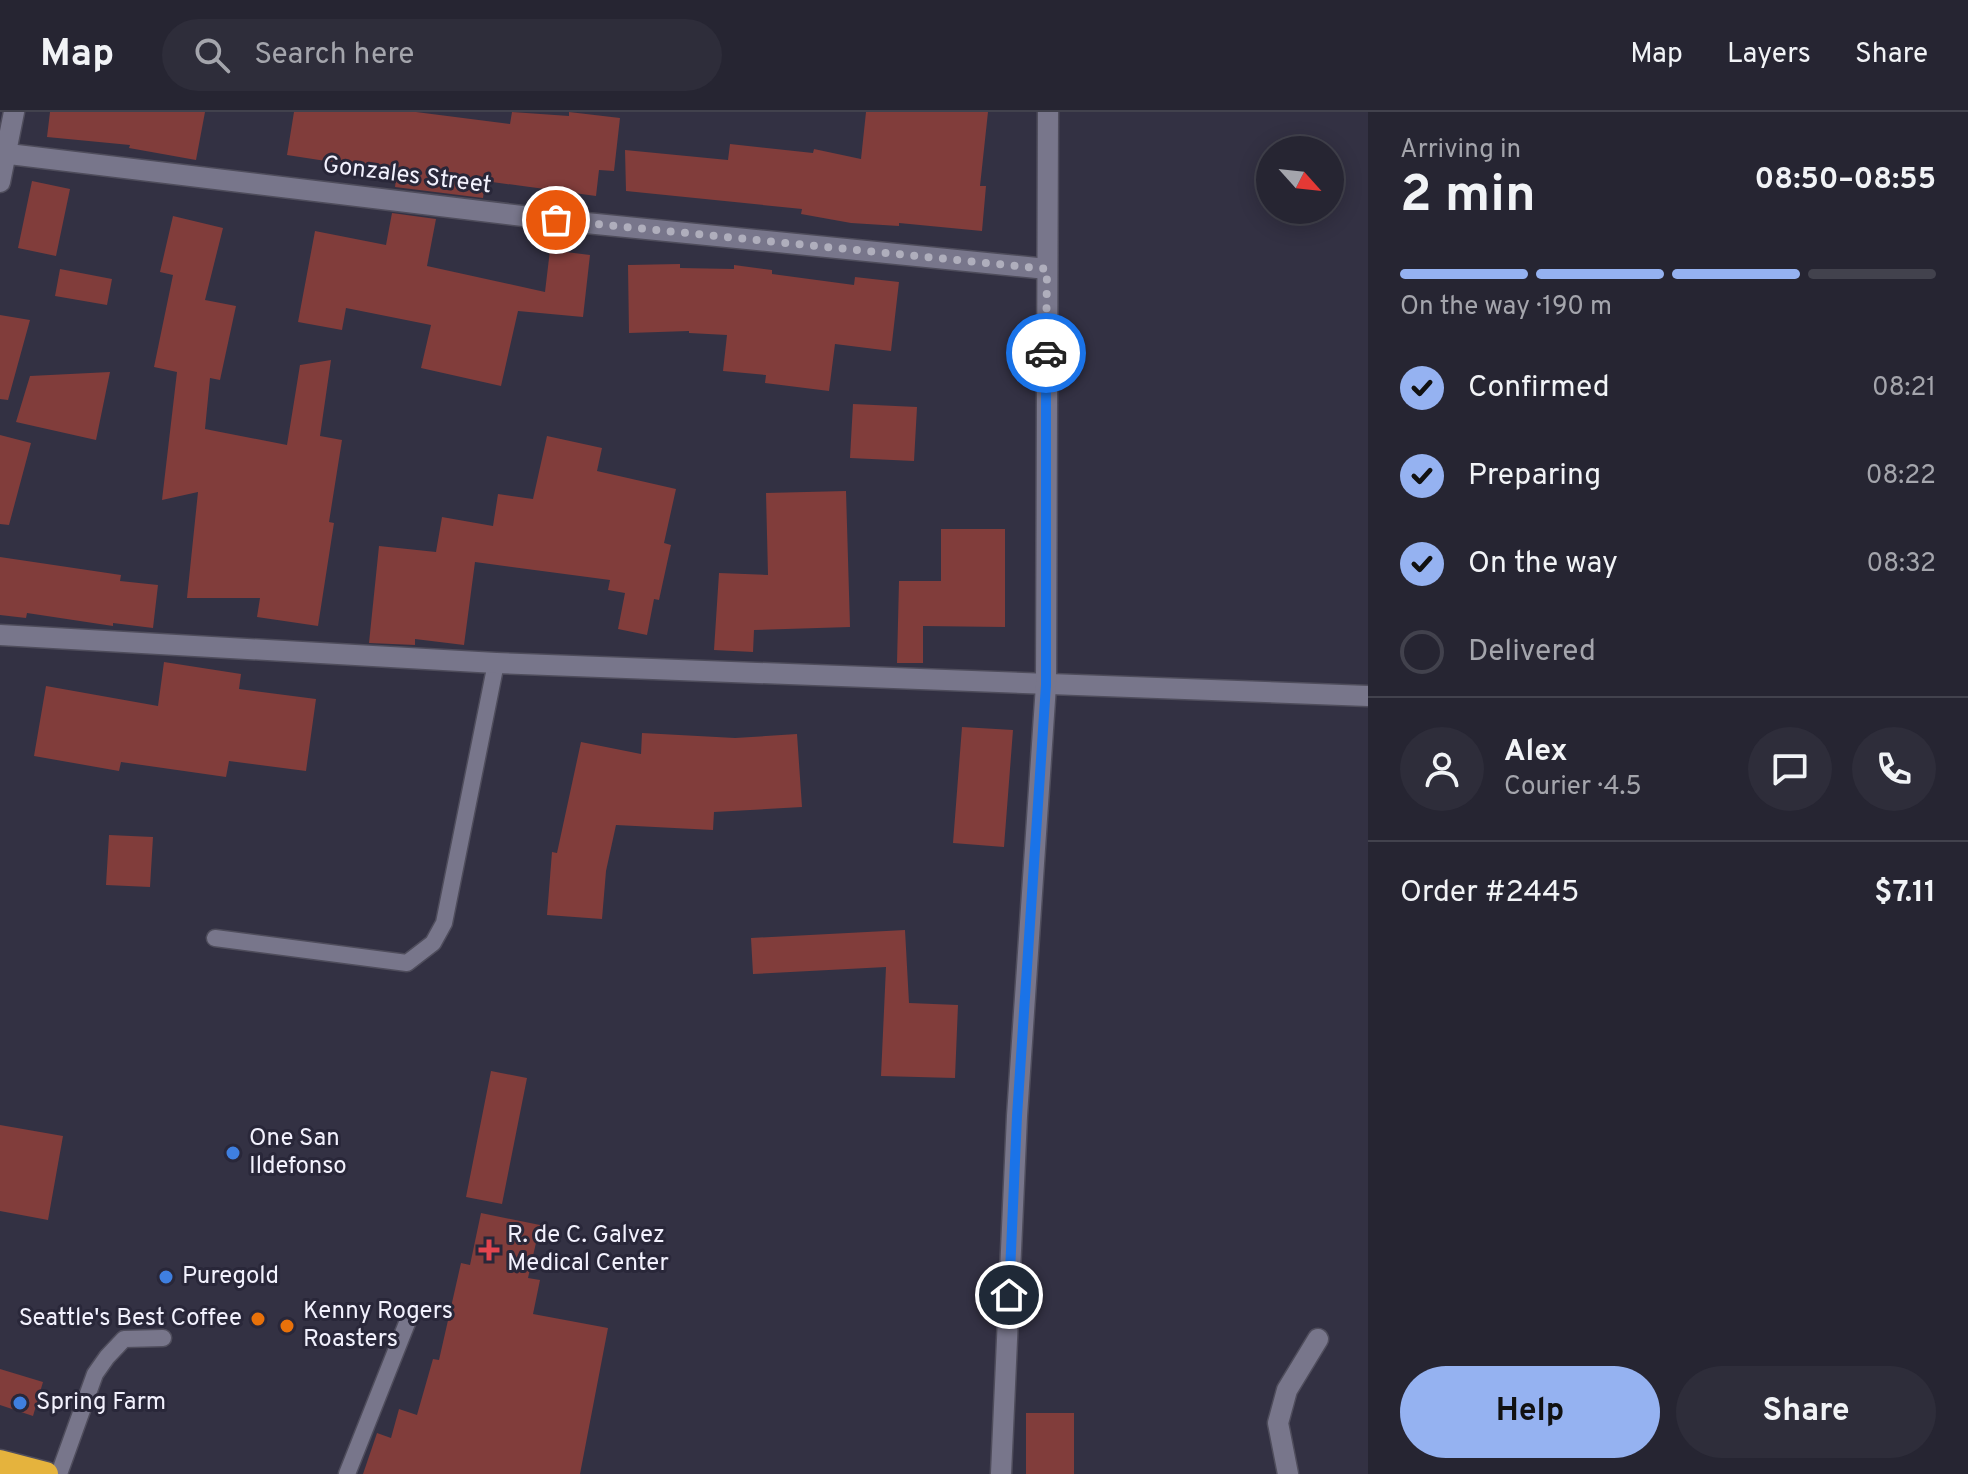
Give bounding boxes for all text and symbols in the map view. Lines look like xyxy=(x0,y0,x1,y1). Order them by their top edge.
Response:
search box xyxy=(162,19,722,91)
text: Map xyxy=(40,31,114,80)
icon: search xyxy=(190,33,234,77)
text: Search here xyxy=(254,37,414,74)
text: Map xyxy=(1630,37,1683,73)
text: Layers xyxy=(1727,37,1811,73)
text: Share xyxy=(1855,37,1928,73)
text: Arriving in xyxy=(1400,134,1521,167)
north arrow xyxy=(1256,136,1344,224)
map controls xyxy=(1256,136,1344,224)
street label: Gonzales Street xyxy=(321,151,493,201)
text: 08:50–08:55 xyxy=(1755,162,1936,199)
text: 2 min xyxy=(1400,164,1536,230)
pin xyxy=(522,186,590,254)
icon: bag xyxy=(534,198,578,242)
text: On the way · 190 m xyxy=(1400,291,1612,324)
courier xyxy=(1006,313,1086,393)
icon: car xyxy=(1024,331,1068,375)
icon: check xyxy=(1400,366,1444,410)
text: Confirmed xyxy=(1468,370,1610,407)
text: 08:21 xyxy=(1872,372,1936,405)
icon: check xyxy=(1400,454,1444,498)
text: Preparing xyxy=(1468,458,1601,495)
text: 08:22 xyxy=(1866,460,1936,493)
icon: check xyxy=(1400,542,1444,586)
text: On the way xyxy=(1468,546,1618,583)
text: 08:32 xyxy=(1867,548,1936,581)
text: Delivered xyxy=(1468,634,1596,671)
button: person xyxy=(1400,727,1484,811)
button: chat xyxy=(1748,727,1832,811)
button: phone xyxy=(1852,727,1936,811)
text: Alex xyxy=(1504,734,1568,771)
text: Courier · 4.5 xyxy=(1504,771,1642,804)
text: Order #2445 xyxy=(1400,875,1579,912)
text: $7.11 xyxy=(1874,875,1936,912)
place label: One San Ildefonso xyxy=(249,1124,347,1182)
marker: One San Ildefonso xyxy=(224,1144,242,1162)
place label: R. de C. Galvez Medical Center xyxy=(507,1221,669,1279)
marker: R. de C. Galvez Medical Center xyxy=(478,1239,500,1261)
pin xyxy=(975,1261,1043,1329)
place label: Puregold xyxy=(182,1262,279,1292)
marker: Puregold xyxy=(157,1268,175,1286)
icon: home xyxy=(987,1273,1031,1317)
place label: Kenny Rogers Roasters xyxy=(303,1297,453,1355)
place label: Seattle's Best Coffee xyxy=(19,1304,242,1334)
marker: Seattle's Best Coffee xyxy=(249,1310,267,1328)
marker: Kenny Rogers Roasters xyxy=(278,1317,296,1335)
button: Help xyxy=(1400,1366,1660,1458)
button: Share xyxy=(1676,1366,1936,1458)
place label: Spring Farm xyxy=(36,1388,166,1418)
marker: Spring Farm xyxy=(11,1394,29,1412)

